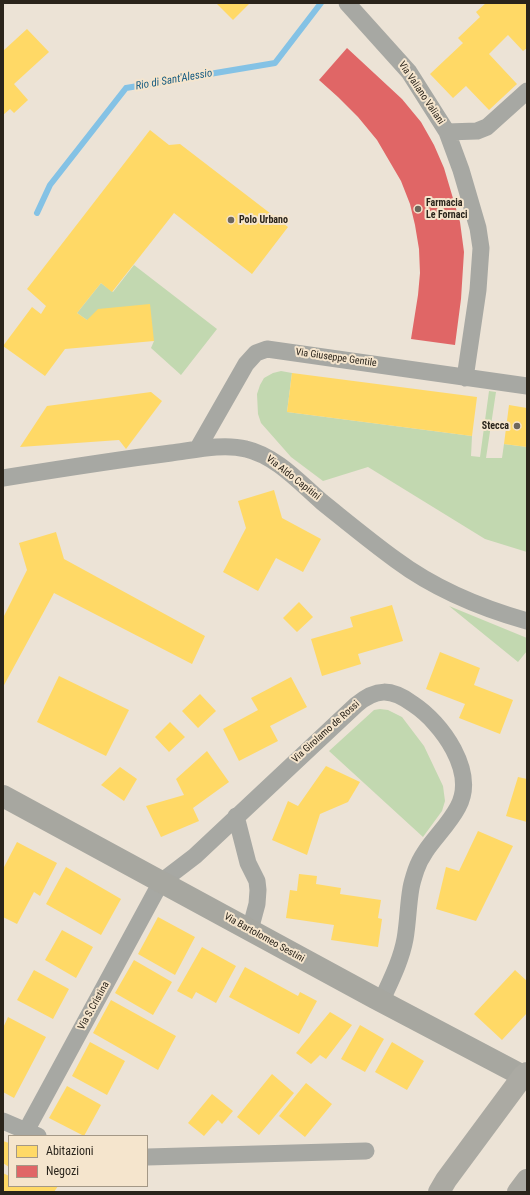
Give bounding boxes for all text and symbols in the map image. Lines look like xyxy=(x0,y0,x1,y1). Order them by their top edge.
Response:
street label: Via Valiano Valiani xyxy=(396,59,446,127)
water label: Rio di Sant'Alessio xyxy=(135,67,213,93)
place label: Farmacia Le Fornaci xyxy=(426,197,468,220)
marker: Farmacia Le Fornaci xyxy=(413,204,423,214)
place label: Polo Urbano xyxy=(239,214,288,226)
marker: Polo Urbano xyxy=(226,215,236,225)
street label: Via Giuseppe Gentile xyxy=(295,346,377,370)
place label: Stecca xyxy=(482,420,509,432)
marker: Stecca xyxy=(512,421,522,431)
street label: Via Aldo Capitini xyxy=(264,453,322,503)
street label: Via Girolamo de Rossi xyxy=(290,699,362,765)
street label: Via Bartolomeo Sestini xyxy=(222,911,306,965)
street label: Via S.Cristina xyxy=(76,980,112,1032)
legend xyxy=(8,1135,148,1187)
text: Abitazioni xyxy=(46,1144,94,1158)
text: Negozi xyxy=(46,1164,79,1178)

